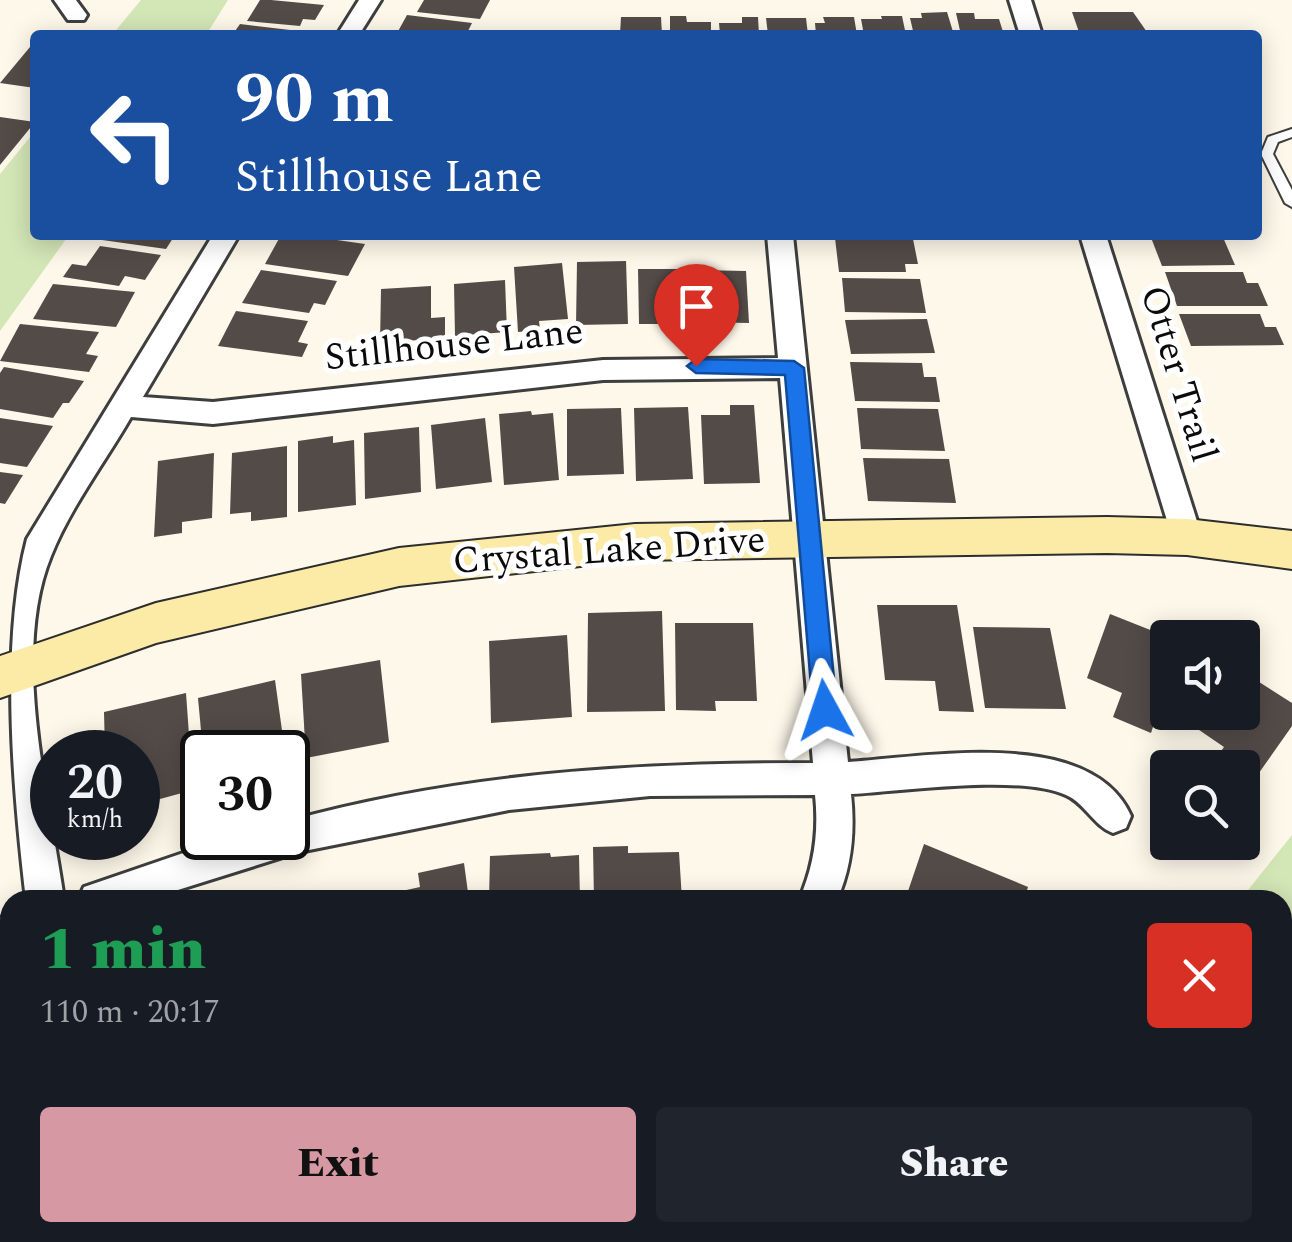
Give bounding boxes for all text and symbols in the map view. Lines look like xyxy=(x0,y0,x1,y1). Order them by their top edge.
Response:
text: 90 m xyxy=(235,47,394,153)
icon: left xyxy=(70,70,200,200)
text: Stillhouse Lane xyxy=(235,143,542,212)
pin xyxy=(654,264,739,367)
street label: Otter Trail xyxy=(1124,278,1232,470)
icon: arrive xyxy=(669,279,724,334)
street label: Stillhouse Lane xyxy=(322,303,586,387)
street label: Crystal Lake Drive xyxy=(451,511,767,591)
map controls xyxy=(1150,620,1260,860)
button: sound xyxy=(1150,620,1260,730)
position arrow xyxy=(773,658,877,762)
speed limit sign: 30 xyxy=(180,730,310,860)
text: 20 xyxy=(67,745,123,821)
button: search xyxy=(1150,750,1260,860)
text: km/h xyxy=(67,801,123,839)
text: 1 min xyxy=(40,904,206,996)
button: close xyxy=(1147,923,1252,1028)
text: 110 m · 20:17 xyxy=(40,988,220,1037)
button: Exit xyxy=(40,1107,636,1222)
button: Share xyxy=(656,1107,1252,1222)

